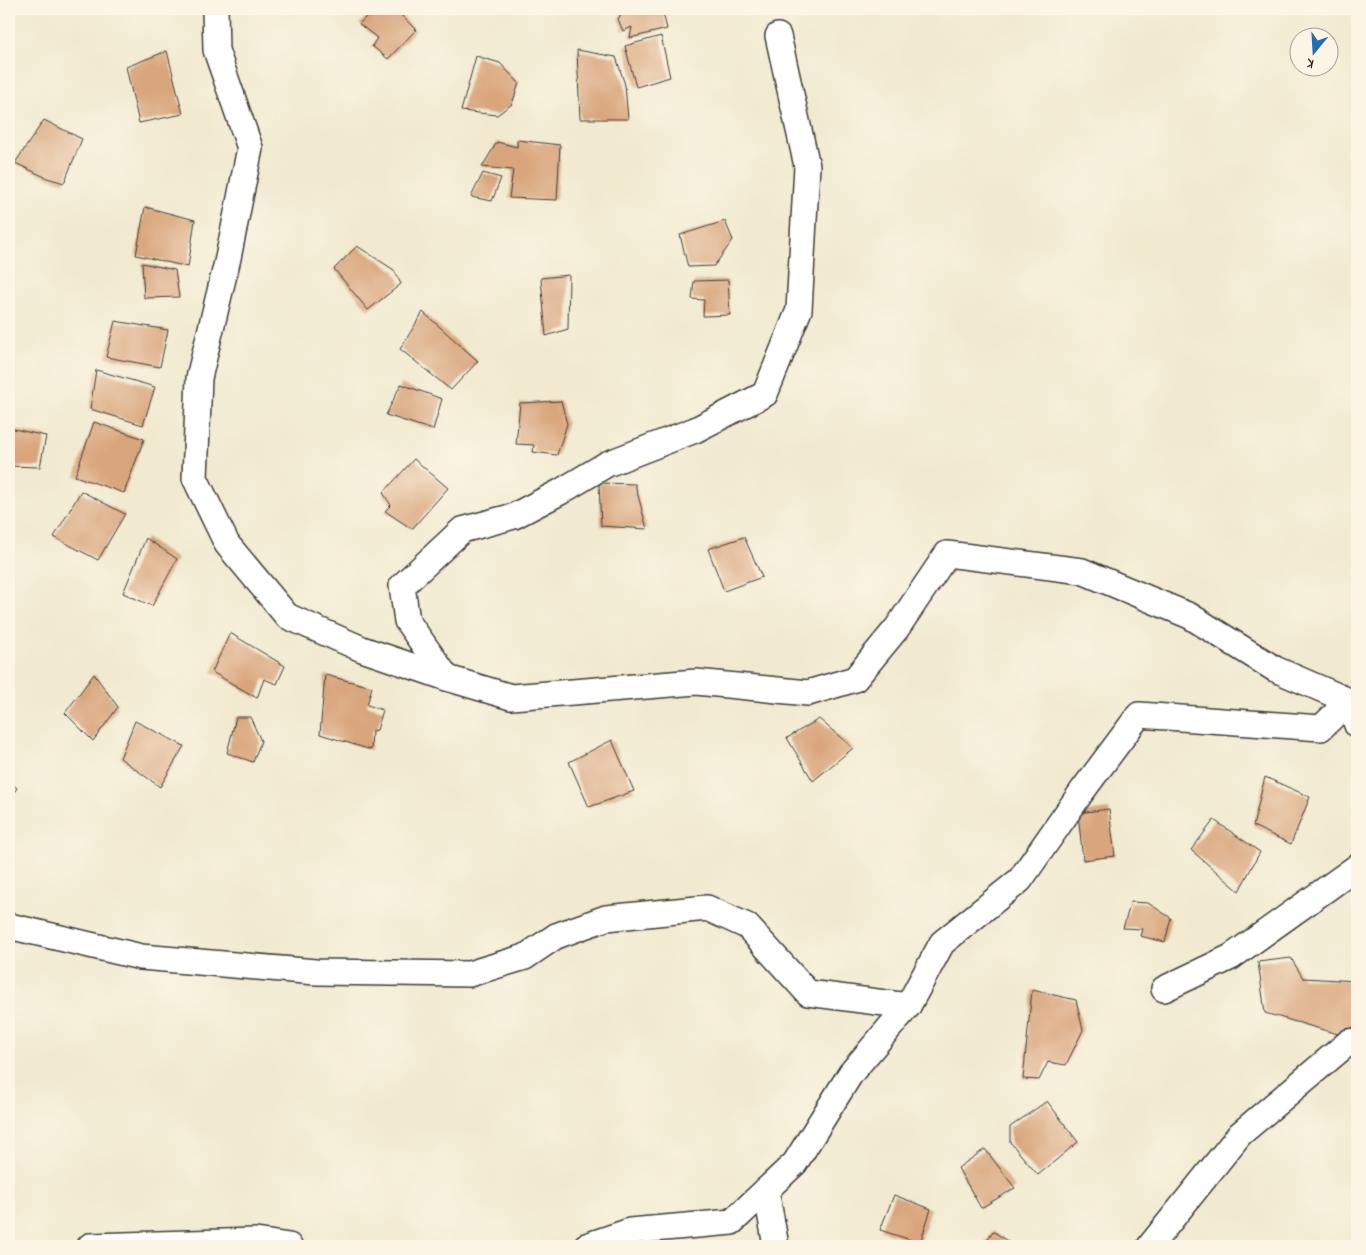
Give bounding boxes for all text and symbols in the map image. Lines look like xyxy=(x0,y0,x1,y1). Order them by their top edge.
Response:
north arrow xyxy=(1288,28,1338,78)
text: K xyxy=(1303,52,1317,74)

